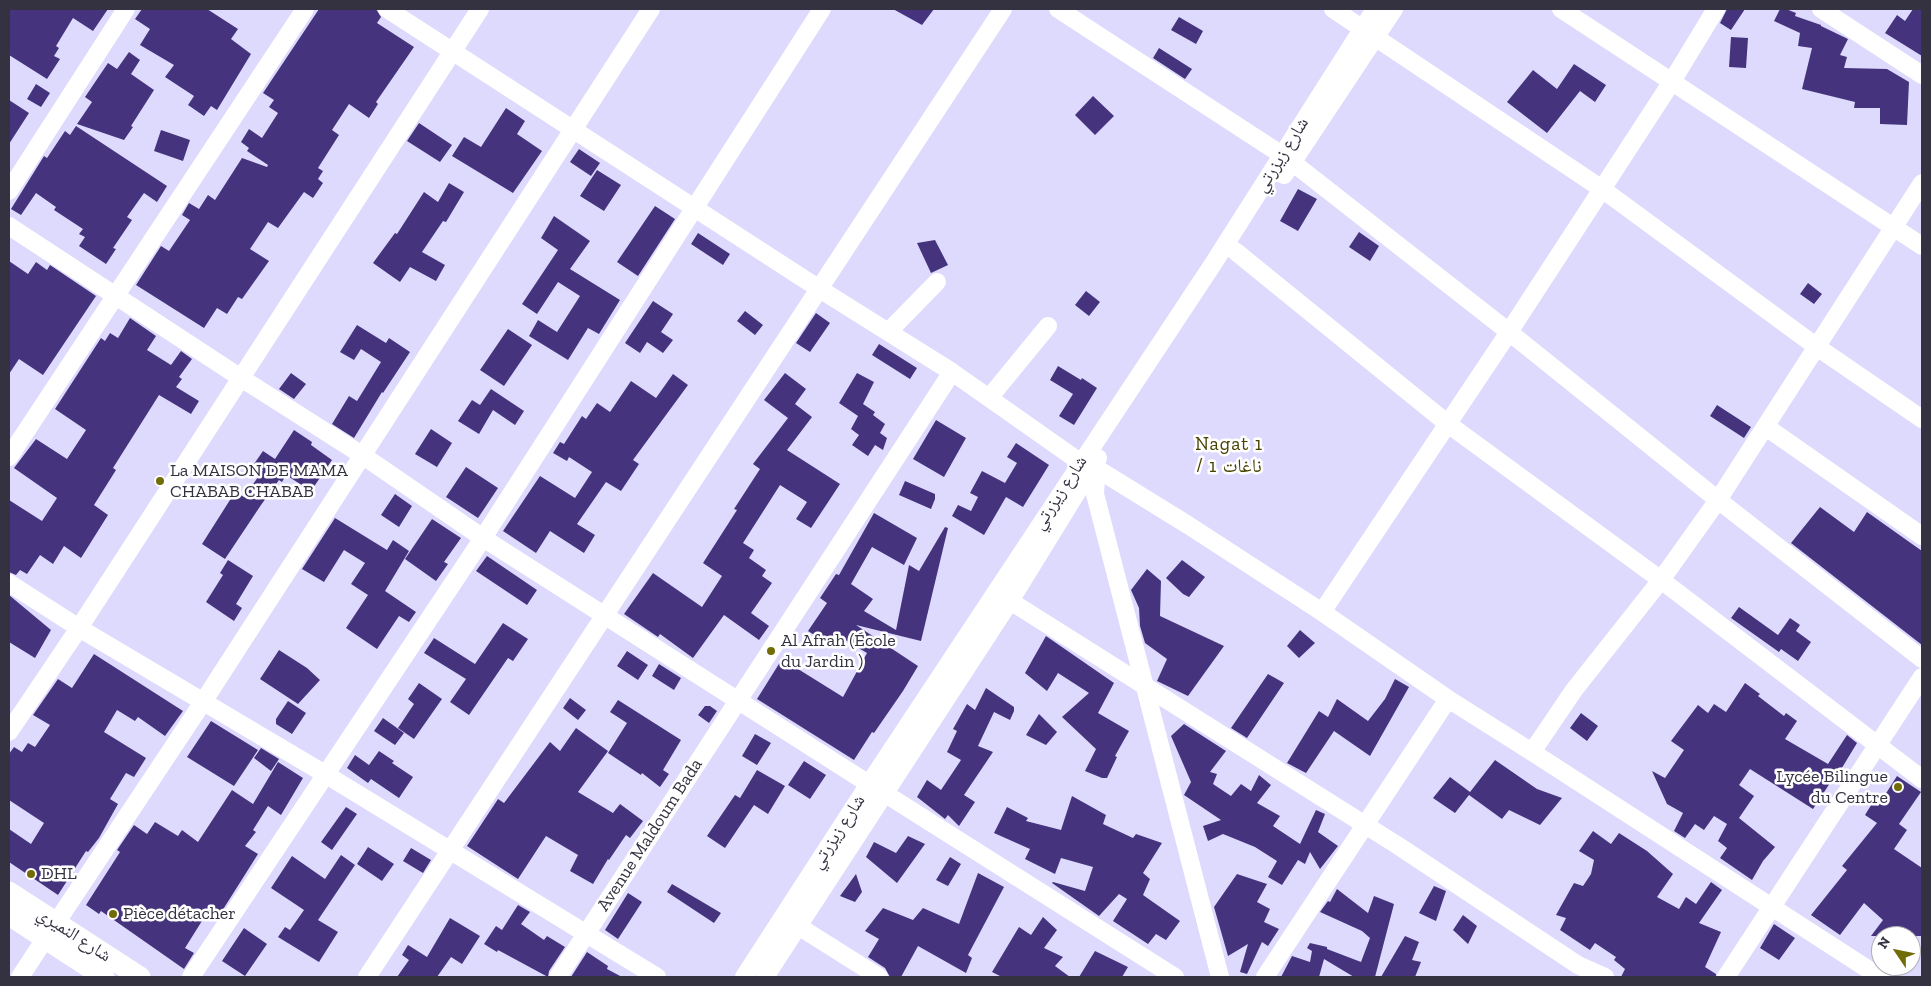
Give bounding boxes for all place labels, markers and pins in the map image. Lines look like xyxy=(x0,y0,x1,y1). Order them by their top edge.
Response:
place label: La MAISON DE MAMA CHABAB CHABAB xyxy=(170,460,348,502)
marker: La MAISON DE MAMA CHABAB CHABAB xyxy=(154,475,166,487)
place label: Al Afrah (École du Jardin ) xyxy=(781,630,896,672)
marker: Al Afrah (École du Jardin ) xyxy=(765,645,777,657)
place label: Lycée Bilingue du Centre xyxy=(1776,766,1888,809)
marker: Lycée Bilingue du Centre xyxy=(1892,781,1904,793)
place label: DHL xyxy=(41,863,77,885)
marker: DHL xyxy=(25,868,37,880)
place label: Pièce détacher xyxy=(123,903,236,925)
marker: Pièce détacher xyxy=(107,908,119,920)

